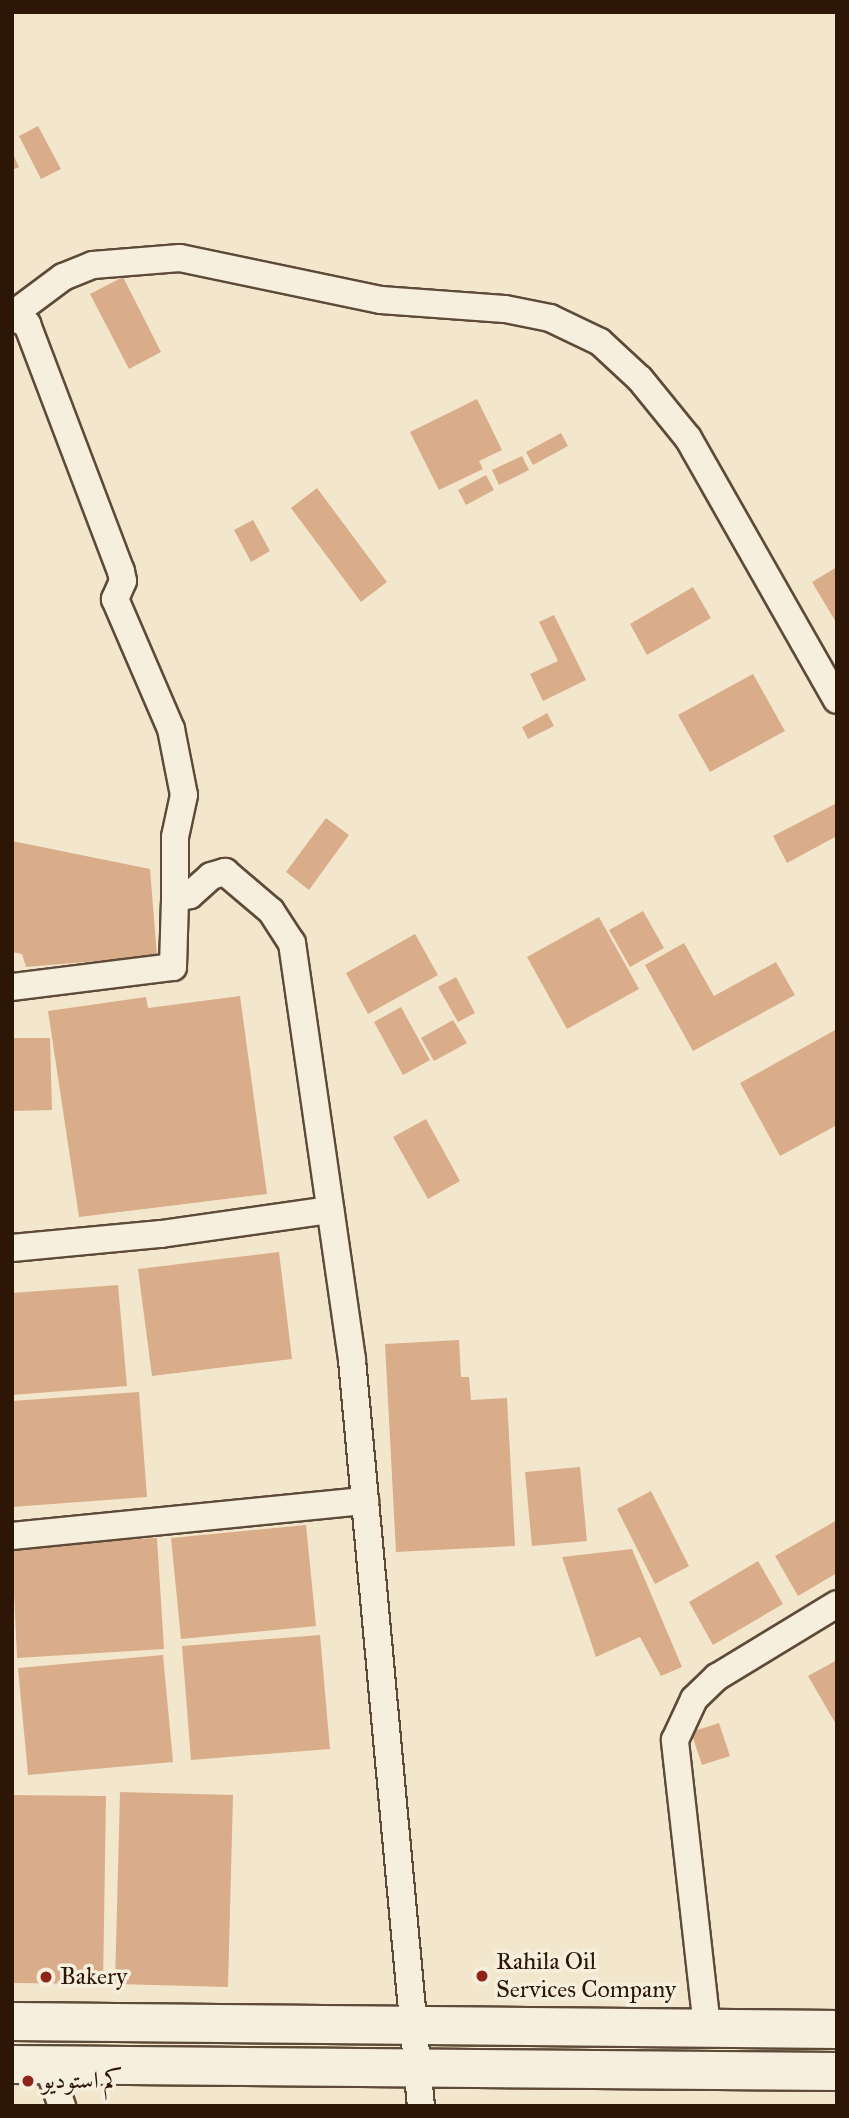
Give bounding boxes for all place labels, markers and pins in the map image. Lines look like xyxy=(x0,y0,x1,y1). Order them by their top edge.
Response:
place label: Rahila Oil Services Company xyxy=(496,1948,676,2004)
place label: Bakery xyxy=(60,1963,127,1991)
marker: Rahila Oil Services Company xyxy=(474,1968,490,1984)
marker: Bakery xyxy=(38,1969,54,1985)
place label: كم استوديو xyxy=(42,2067,123,2095)
marker: كم استوديو xyxy=(20,2073,36,2089)

